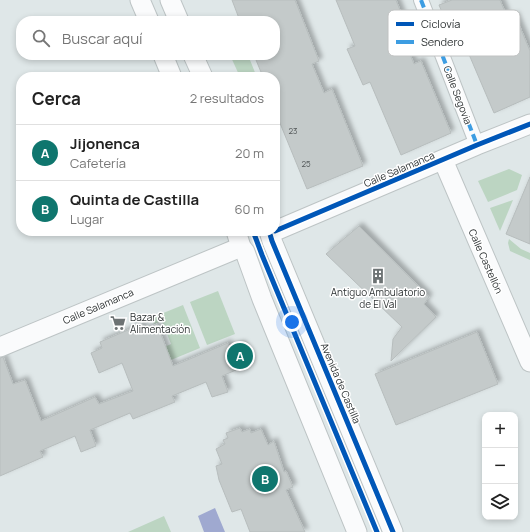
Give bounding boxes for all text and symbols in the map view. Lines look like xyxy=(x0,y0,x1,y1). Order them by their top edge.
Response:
legend xyxy=(388,10,520,56)
search box xyxy=(16,16,280,60)
text: Ciclovía xyxy=(421,16,461,31)
icon: search xyxy=(30,27,52,49)
text: Buscar aquí xyxy=(62,28,143,49)
text: Sendero xyxy=(421,34,464,49)
street label: Calle Segovia xyxy=(440,64,476,126)
text: Cerca xyxy=(32,87,81,110)
text: 2 resultados xyxy=(190,89,264,107)
house number: 23 xyxy=(289,125,297,136)
text: Jijonenca xyxy=(70,133,140,154)
text: A xyxy=(41,144,49,162)
text: 20 m xyxy=(235,144,264,162)
street label: Calle Salamanca xyxy=(361,148,437,190)
text: Cafetería xyxy=(70,154,126,172)
house number: 25 xyxy=(301,158,311,169)
text: Quinta de Castilla xyxy=(70,189,199,210)
text: B xyxy=(41,200,49,218)
text: 60 m xyxy=(234,200,264,218)
text: Lugar xyxy=(70,210,104,228)
street label: Calle Castellón xyxy=(465,226,507,296)
building icon: Antiguo Ambulatorio de El Val xyxy=(369,267,387,285)
street label: Calle Salamanca xyxy=(60,285,136,327)
place label: Antiguo Ambulatorio de El Val xyxy=(331,285,425,311)
place label: Bazar & Alimentación xyxy=(130,310,190,336)
your location xyxy=(282,312,302,332)
supermarket icon: Bazar & Alimentación xyxy=(109,314,127,332)
street label: Avenida de Castilla xyxy=(318,340,364,426)
pin: A xyxy=(227,341,253,371)
map controls xyxy=(482,412,518,520)
button: + xyxy=(482,412,518,448)
button: − xyxy=(482,448,518,484)
pin: B xyxy=(252,464,278,494)
button: layers xyxy=(482,484,518,520)

